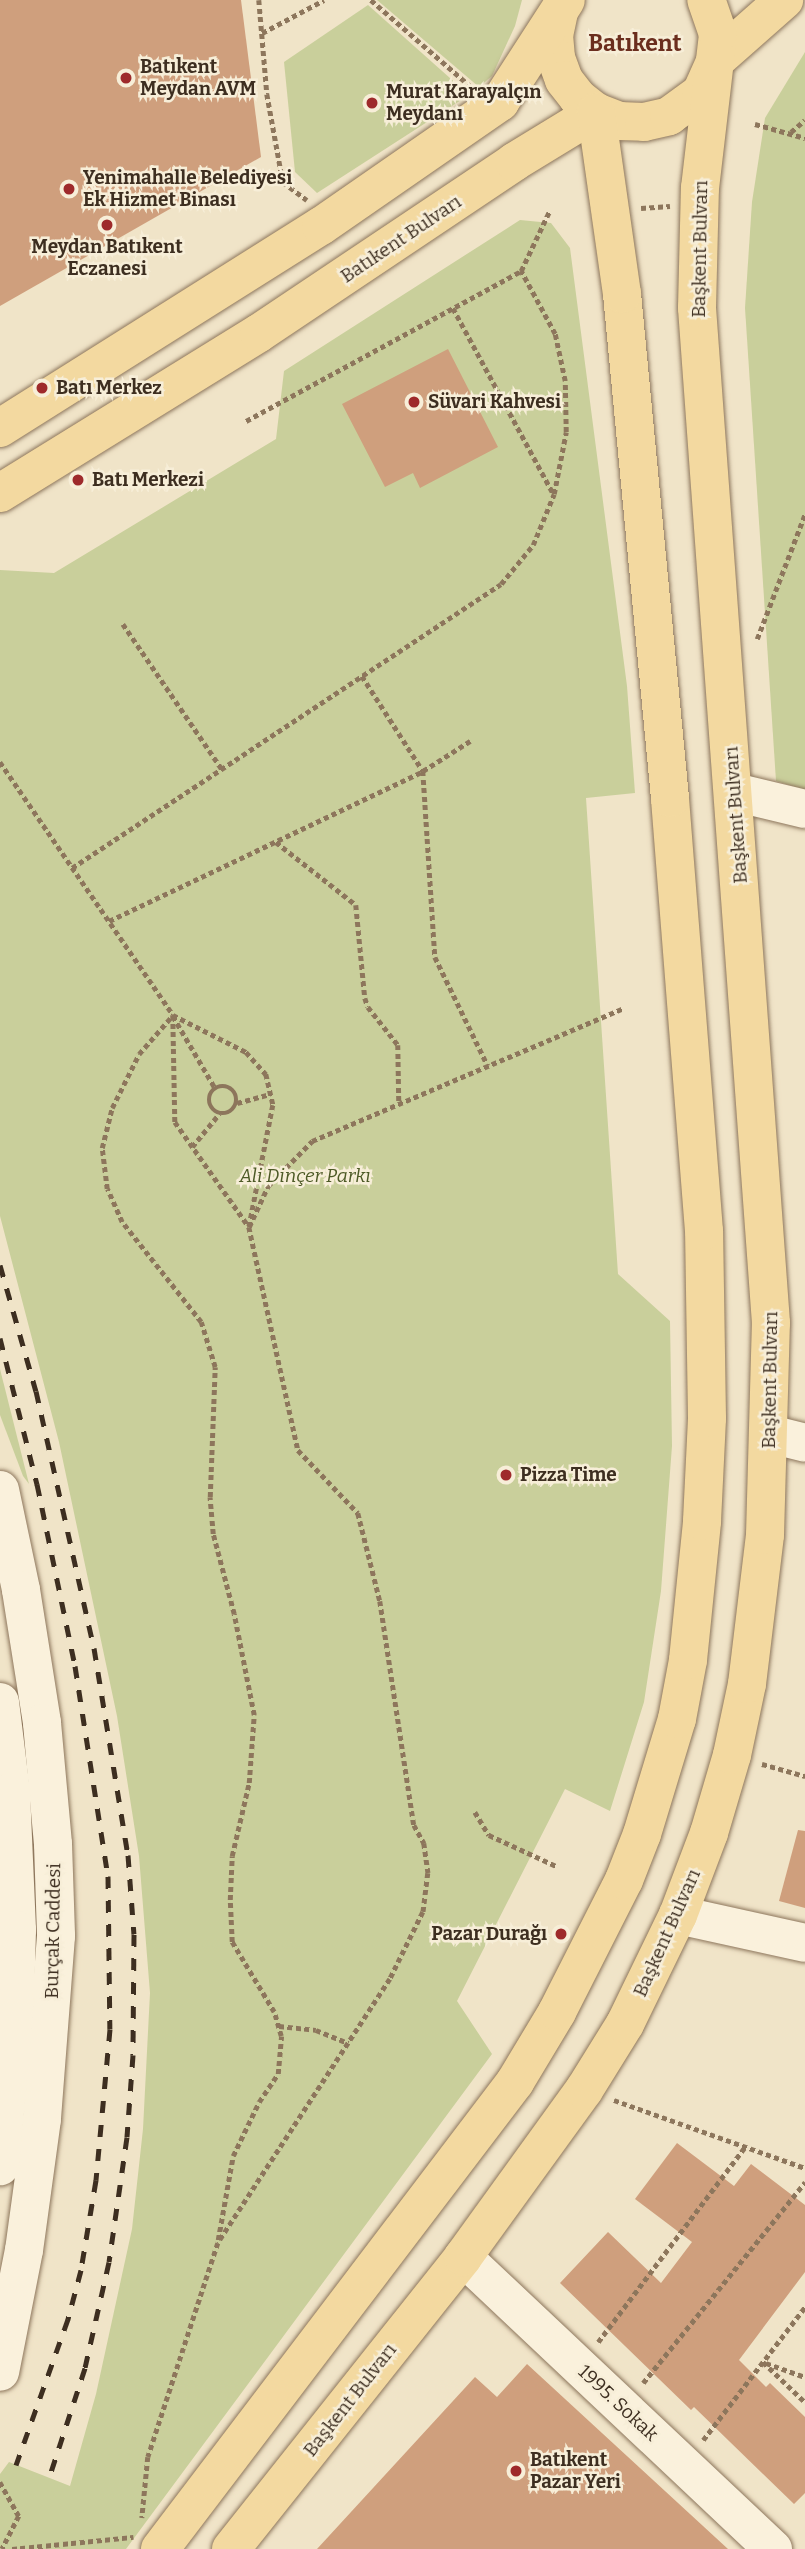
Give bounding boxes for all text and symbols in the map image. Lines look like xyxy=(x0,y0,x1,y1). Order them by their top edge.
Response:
district label: Batıkent xyxy=(588,29,682,57)
place label: Batıkent Meydan AVM xyxy=(140,56,256,100)
marker: Batıkent Meydan AVM xyxy=(118,70,134,86)
place label: Murat Karayalçın Meydanı xyxy=(386,81,541,125)
marker: Murat Karayalçın Meydanı xyxy=(364,95,380,111)
place label: Yenimahalle Belediyesi Ek Hizmet Binası xyxy=(83,167,292,211)
street label: Başkent Bulvarı xyxy=(687,180,713,318)
marker: Yenimahalle Belediyesi Ek Hizmet Binası xyxy=(61,181,77,197)
street label: Batıkent Bulvarı xyxy=(336,190,466,288)
marker: Meydan Batıkent Eczanesi xyxy=(99,217,115,233)
place label: Meydan Batıkent Eczanesi xyxy=(31,236,183,280)
place label: Batı Merkez xyxy=(56,377,162,399)
marker: Batı Merkez xyxy=(34,380,50,396)
place label: Süvari Kahvesi xyxy=(428,391,561,413)
marker: Süvari Kahvesi xyxy=(406,394,422,410)
place label: Batı Merkezi xyxy=(92,469,204,491)
marker: Batı Merkezi xyxy=(70,472,86,488)
street label: Başkent Bulvarı xyxy=(720,746,752,884)
park label: Ali Dinçer Parkı xyxy=(239,1165,371,1187)
street label: Başkent Bulvarı xyxy=(757,1311,783,1449)
place label: Pizza Time xyxy=(520,1464,617,1486)
marker: Pizza Time xyxy=(498,1467,514,1483)
street label: Burçak Caddesi xyxy=(40,1863,66,1999)
street label: Başkent Bulvarı xyxy=(629,1866,705,2000)
place label: Pazar Durağı xyxy=(431,1923,547,1945)
marker: Pazar Durağı xyxy=(553,1926,569,1942)
street label: Başkent Bulvarı xyxy=(299,2339,401,2461)
street label: 1995. Sokak xyxy=(573,2360,663,2446)
place label: Batıkent Pazar Yeri xyxy=(530,2449,621,2493)
marker: Batıkent Pazar Yeri xyxy=(508,2463,524,2479)

